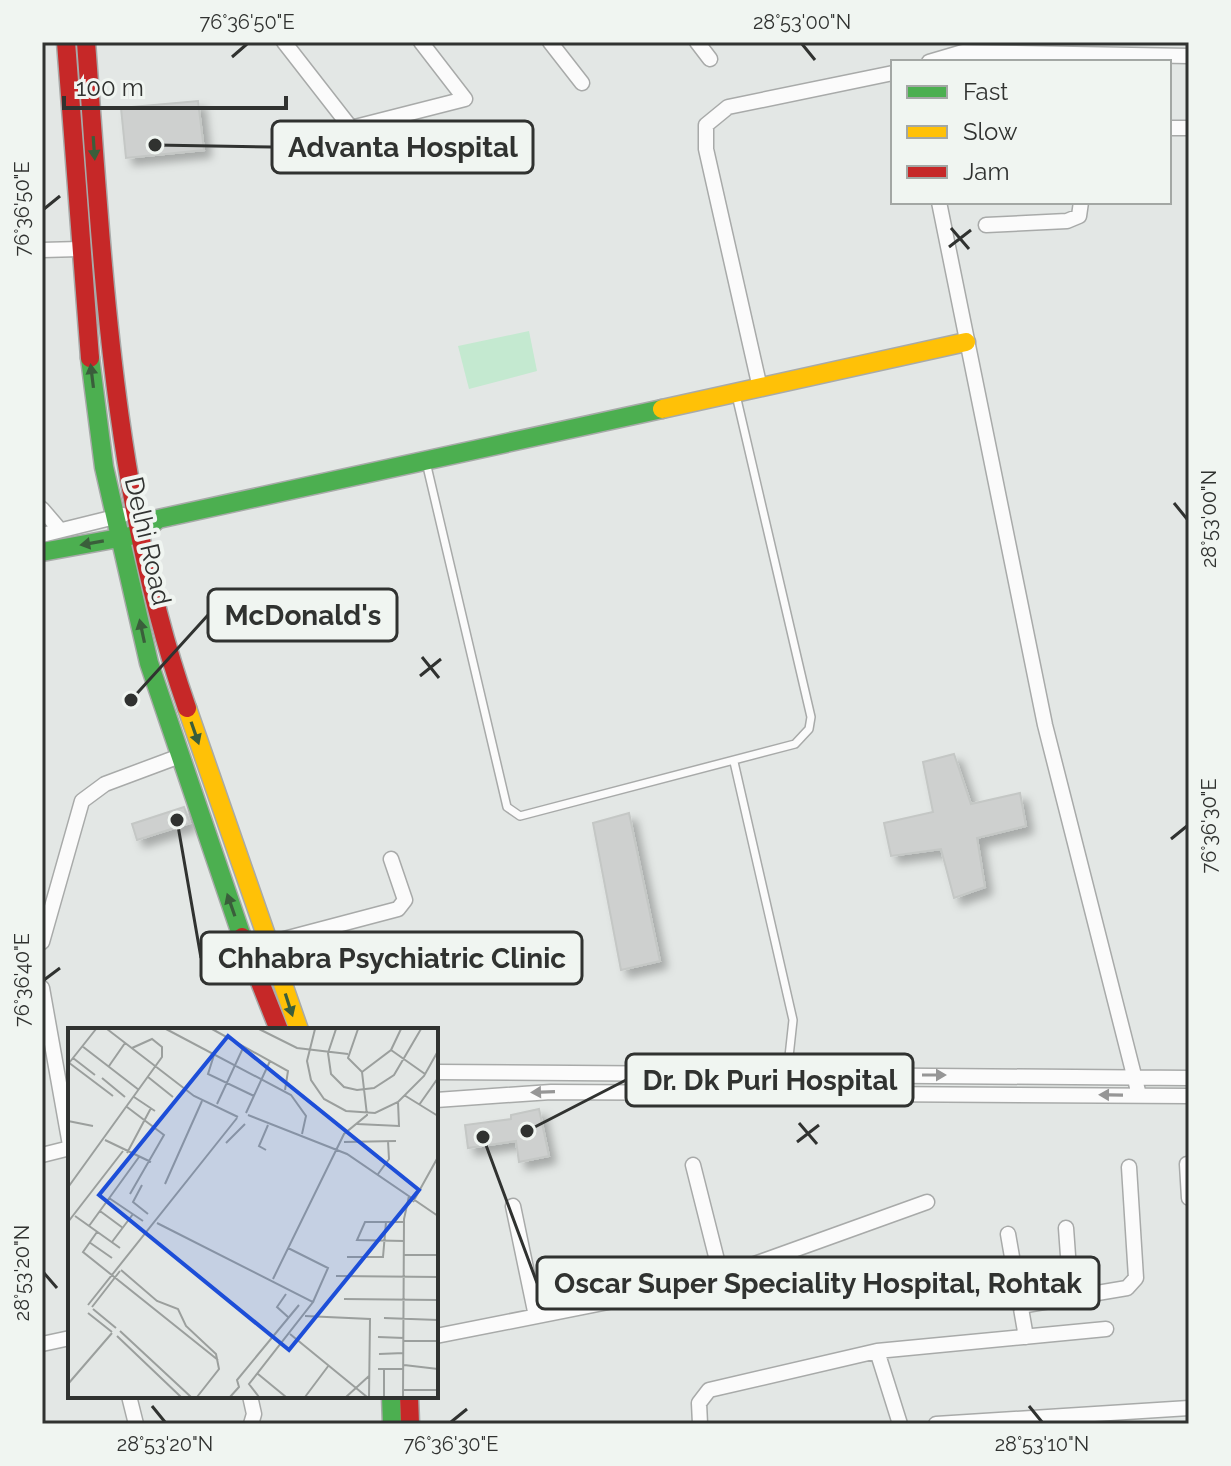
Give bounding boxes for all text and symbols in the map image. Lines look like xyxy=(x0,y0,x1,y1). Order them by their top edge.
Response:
text: 76°36'50"E xyxy=(199,10,295,34)
text: 28°53'00"N xyxy=(753,10,851,34)
scale bar xyxy=(64,60,286,110)
legend xyxy=(891,60,1171,204)
text: 100 m xyxy=(76,73,144,102)
text: Fast xyxy=(963,77,1008,106)
text: Slow xyxy=(963,117,1018,146)
callout: Advanta Hospital xyxy=(272,121,533,173)
text: Advanta Hospital xyxy=(288,131,518,164)
one-way arrow xyxy=(88,136,101,161)
text: Jam xyxy=(963,157,1009,186)
text: 76°36'50"E xyxy=(10,161,34,257)
one-way arrow xyxy=(86,363,99,388)
text: 28°53'00"N xyxy=(1197,470,1221,568)
street label: Delhi Road xyxy=(119,474,177,608)
one-way arrow xyxy=(79,537,104,549)
callout: McDonald's xyxy=(208,589,397,641)
text: McDonald's xyxy=(225,599,381,632)
one-way arrow xyxy=(135,618,148,643)
one-way arrow xyxy=(189,721,201,745)
text: 76°36'30"E xyxy=(1197,778,1221,874)
one-way arrow xyxy=(224,893,237,917)
callout: Chhabra Psychiatric Clinic xyxy=(201,932,582,984)
text: 76°36'40"E xyxy=(10,933,34,1027)
text: Chhabra Psychiatric Clinic xyxy=(218,942,566,975)
one-way arrow xyxy=(283,993,296,1017)
inset map xyxy=(68,1028,438,1398)
callout: Dr. Dk Puri Hospital xyxy=(626,1054,913,1106)
text: Dr. Dk Puri Hospital xyxy=(643,1064,898,1097)
one-way arrow xyxy=(922,1069,947,1081)
one-way arrow xyxy=(530,1086,555,1099)
one-way arrow xyxy=(1098,1089,1123,1101)
text: 28°53'20"N xyxy=(10,1225,34,1321)
callout: Oscar Super Speciality Hospital, Rohtak xyxy=(537,1257,1099,1309)
text: Oscar Super Speciality Hospital, Rohtak xyxy=(554,1267,1082,1300)
text: 28°53'20"N xyxy=(117,1432,213,1456)
text: 76°36'30"E xyxy=(403,1432,499,1456)
text: 28°53'10"N xyxy=(995,1432,1089,1456)

